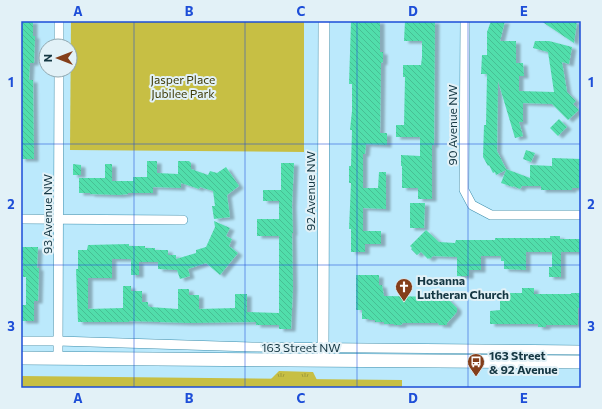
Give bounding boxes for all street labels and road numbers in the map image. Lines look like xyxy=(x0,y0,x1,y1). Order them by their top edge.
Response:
street label: 90 Avenue NW xyxy=(445,84,459,166)
street label: 92 Avenue NW xyxy=(303,151,317,231)
street label: 93 Avenue NW xyxy=(40,174,54,254)
street label: 163 Street NW xyxy=(261,340,341,354)

